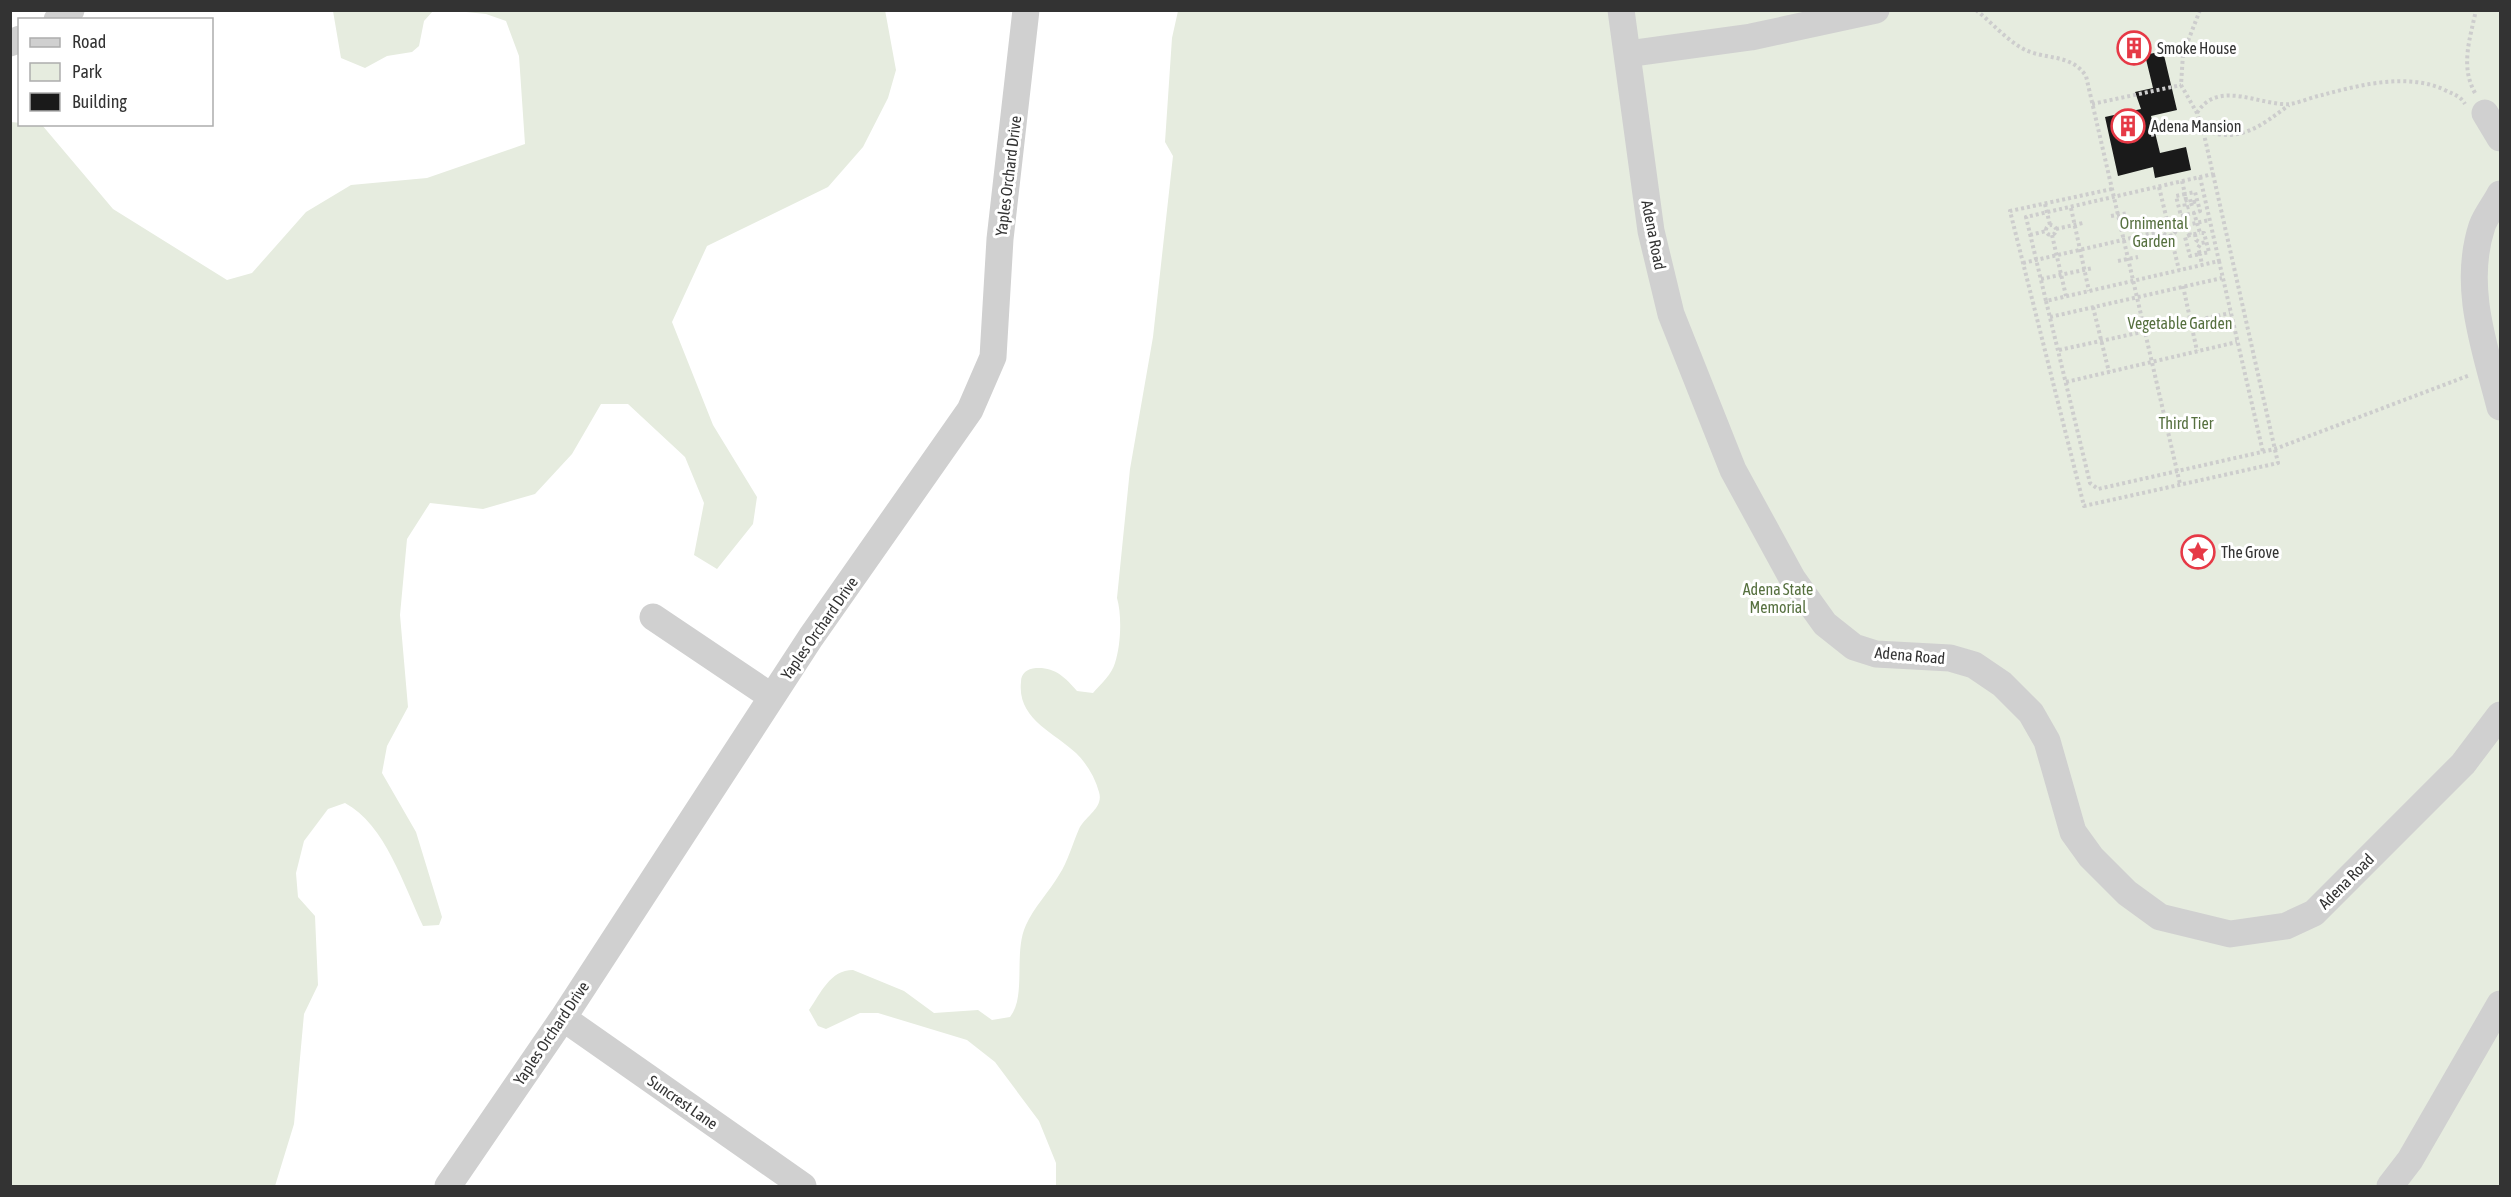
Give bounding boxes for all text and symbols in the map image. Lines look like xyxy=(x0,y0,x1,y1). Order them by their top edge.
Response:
legend xyxy=(18,18,213,126)
building icon: Smoke House xyxy=(2116,30,2152,66)
text: Road xyxy=(72,31,106,52)
place label: Smoke House xyxy=(2157,39,2236,57)
text: Park xyxy=(72,61,102,82)
text: Building xyxy=(72,91,127,112)
building icon: Adena Mansion xyxy=(2110,108,2146,144)
street label: Yaples Orchard Drive xyxy=(992,115,1025,237)
place label: Adena Mansion xyxy=(2151,117,2242,135)
street label: Adena Road xyxy=(1638,199,1670,271)
park label: Ornimental Garden xyxy=(2120,214,2189,250)
park label: Vegetable Garden xyxy=(2128,314,2232,333)
park label: Third Tier xyxy=(2158,414,2214,432)
place icon: The Grove xyxy=(2180,534,2216,570)
place label: The Grove xyxy=(2221,543,2279,561)
street label: Yaples Orchard Drive xyxy=(777,573,862,683)
park label: Adena State Memorial xyxy=(1743,580,1813,616)
street label: Adena Road xyxy=(1874,643,1946,667)
street label: Adena Road xyxy=(2315,850,2377,912)
street label: Yaples Orchard Drive xyxy=(510,978,593,1089)
street label: Suncrest Lane xyxy=(645,1071,721,1133)

